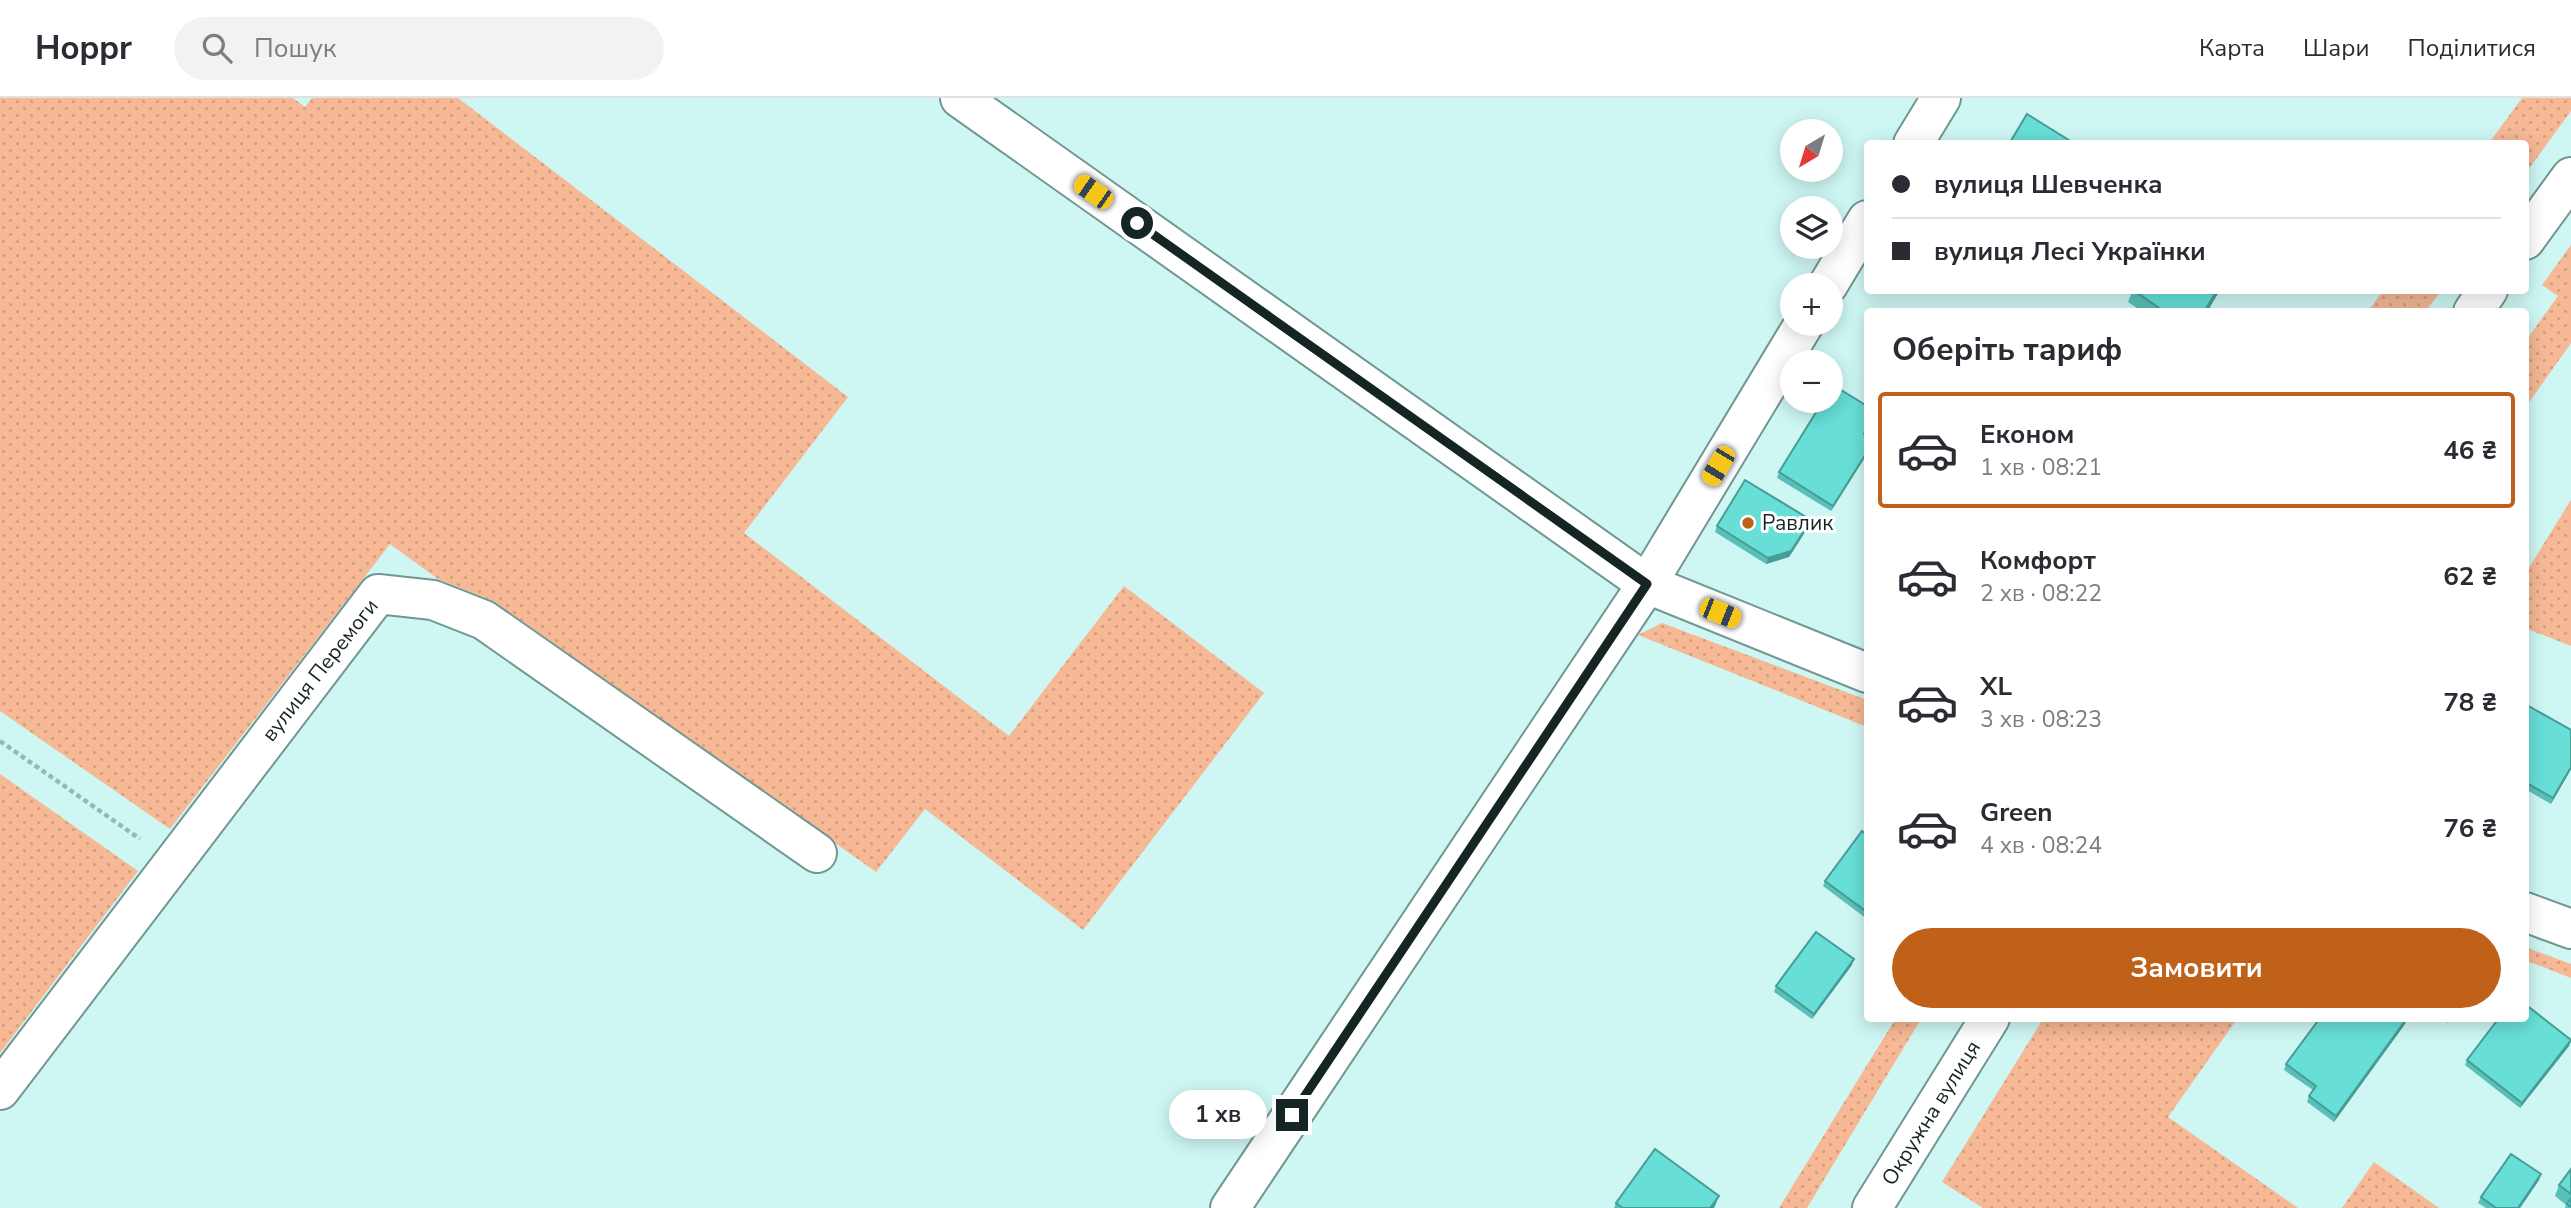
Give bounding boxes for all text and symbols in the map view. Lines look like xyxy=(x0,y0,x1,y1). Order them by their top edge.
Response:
search box xyxy=(174,17,664,80)
text: Hoppr xyxy=(35,26,132,71)
icon: search xyxy=(198,29,236,67)
text: Пошук xyxy=(254,31,337,66)
text: Карта xyxy=(2199,32,2265,64)
text: Шари xyxy=(2303,32,2370,64)
text: Поділитися xyxy=(2408,32,2536,64)
north arrow xyxy=(1780,119,1843,182)
map controls xyxy=(1780,119,1843,413)
text: вулиця Шевченка xyxy=(1934,167,2163,202)
car xyxy=(1070,171,1117,213)
button: layers xyxy=(1780,196,1843,259)
route start xyxy=(1121,207,1153,239)
text: вулиця Лесі Українки xyxy=(1934,234,2206,269)
button: + xyxy=(1780,273,1843,336)
text: Оберіть тариф xyxy=(1892,328,2122,371)
button: − xyxy=(1780,350,1843,413)
text: Економ xyxy=(1980,417,2074,452)
icon: car xyxy=(1896,419,1959,482)
text: 46 ₴ xyxy=(2443,433,2497,468)
car xyxy=(1699,443,1738,489)
text: 1 хв · 08:21 xyxy=(1980,452,2102,483)
place label: Равлик xyxy=(1762,509,1834,537)
marker: Равлик xyxy=(1740,515,1756,531)
text: Комфорт xyxy=(1980,543,2096,578)
icon: car xyxy=(1896,545,1959,608)
text: 62 ₴ xyxy=(2443,559,2497,594)
text: 2 хв · 08:22 xyxy=(1980,578,2102,609)
street label: вулиця Перемоги xyxy=(256,593,384,747)
car xyxy=(1697,595,1744,631)
text: XL xyxy=(1980,669,2012,704)
icon: car xyxy=(1896,671,1959,734)
text: 78 ₴ xyxy=(2443,685,2497,720)
text: 3 хв · 08:23 xyxy=(1980,704,2102,735)
text: Green xyxy=(1980,795,2053,830)
icon: car xyxy=(1896,797,1959,860)
text: 76 ₴ xyxy=(2443,811,2497,846)
text: 4 хв · 08:24 xyxy=(1980,830,2102,861)
button: Замовити xyxy=(1892,928,2501,1008)
street label: Окружна вулиця xyxy=(1875,1035,1987,1191)
callout: 1 хв xyxy=(1170,1090,1268,1140)
text: 1 хв xyxy=(1195,1099,1241,1130)
route end xyxy=(1276,1099,1308,1131)

